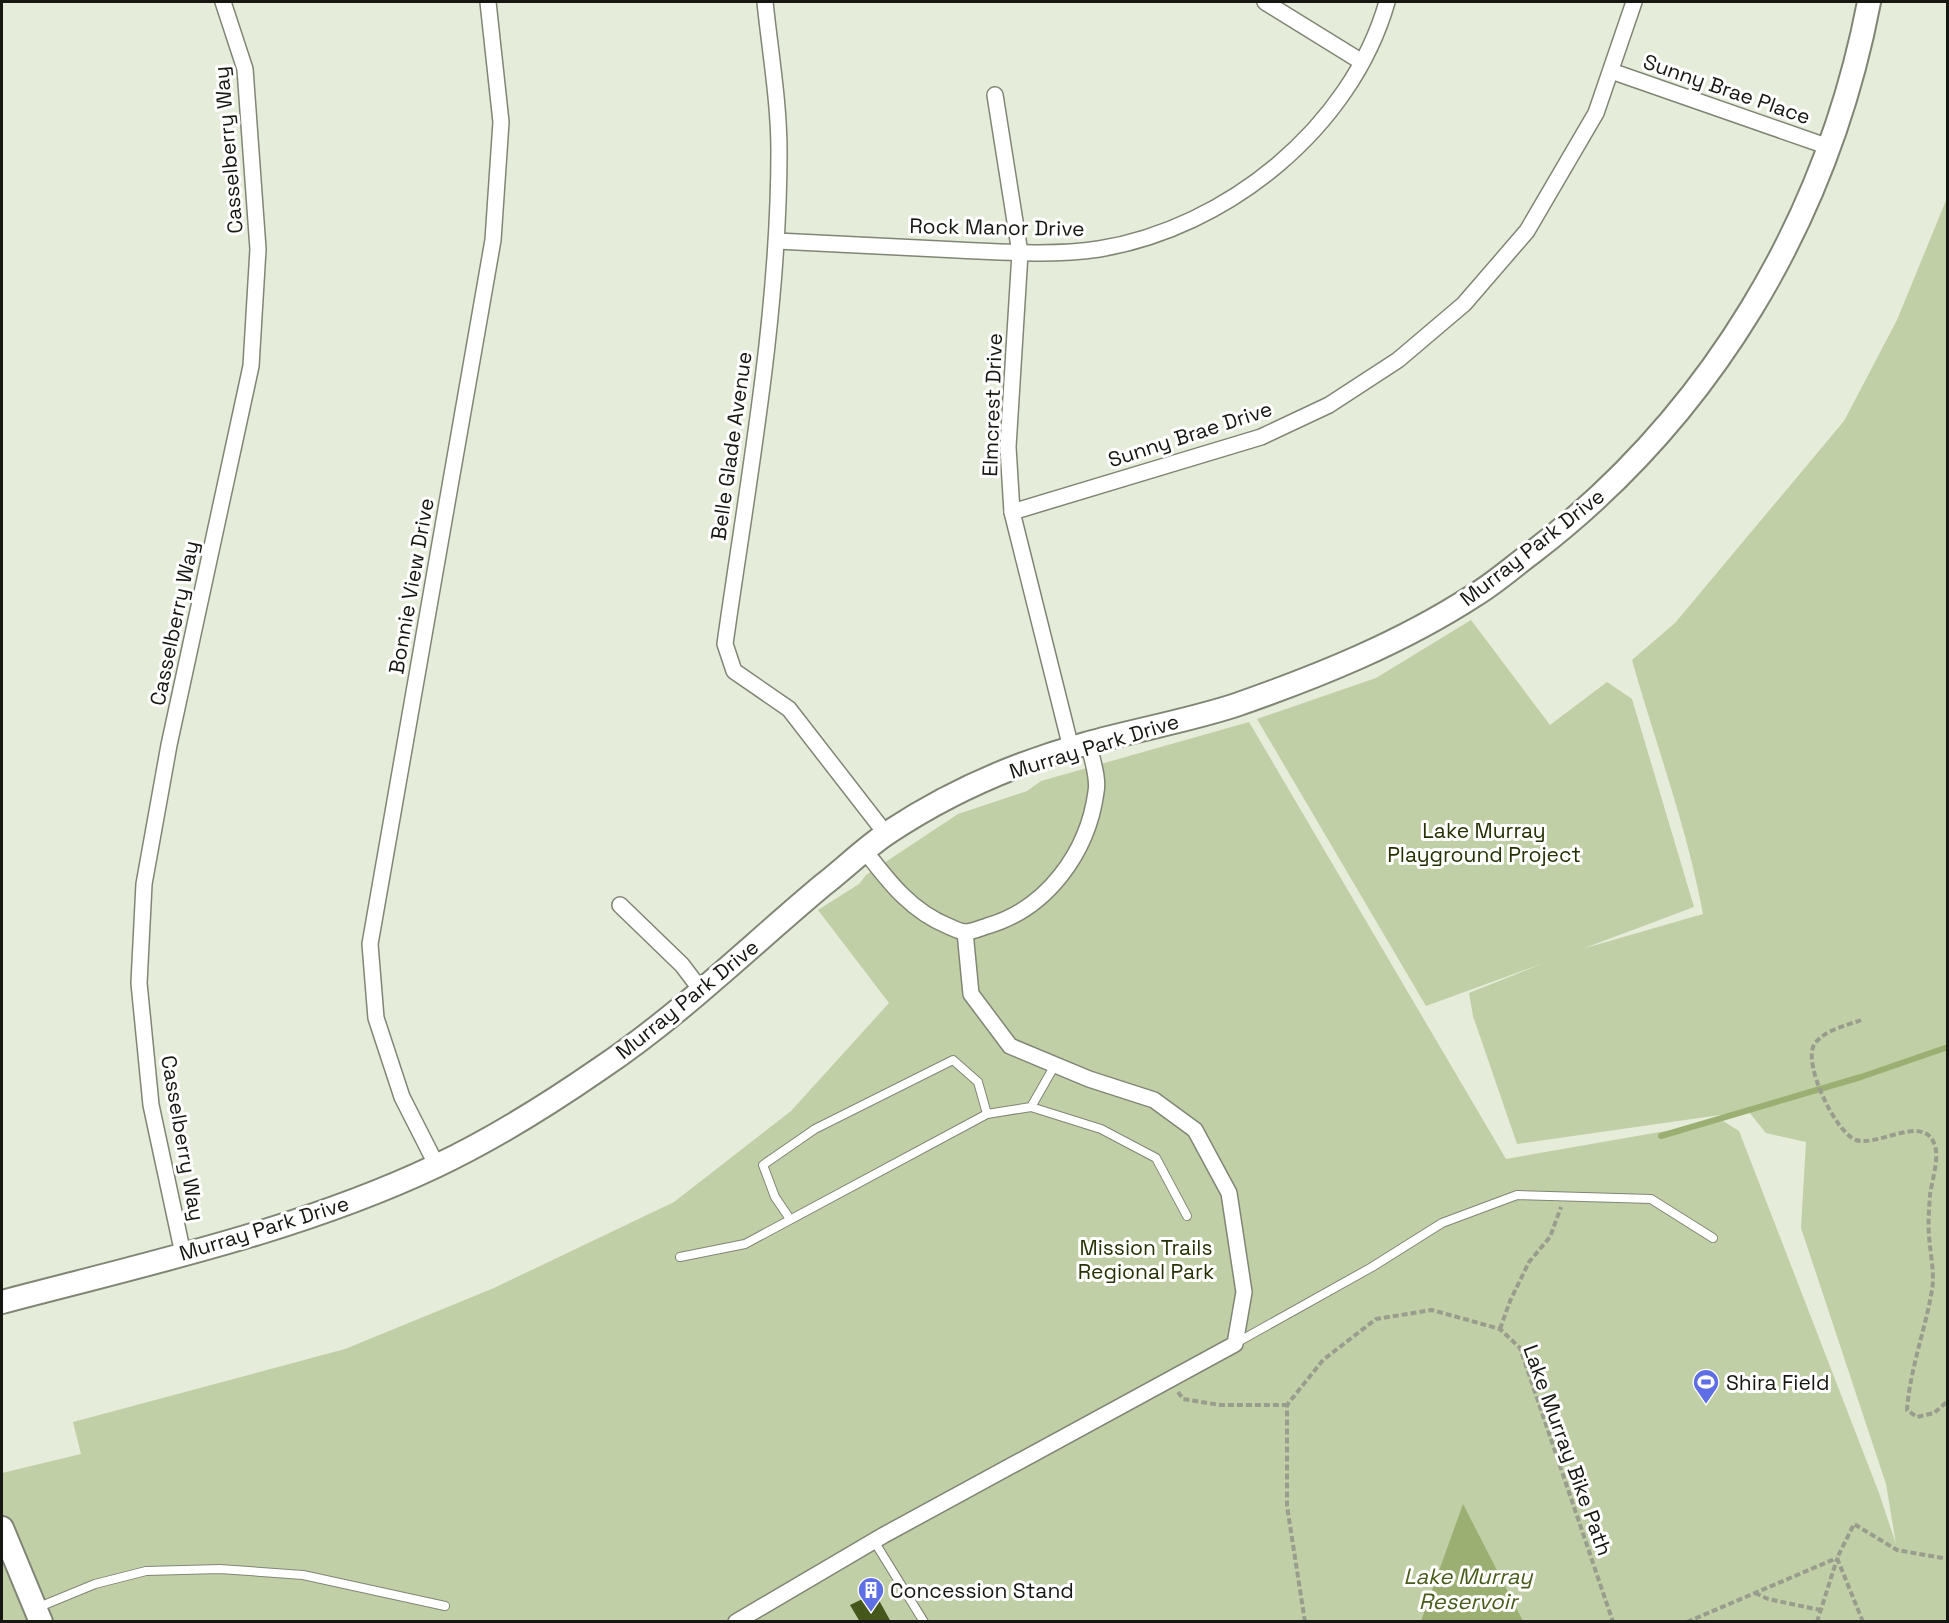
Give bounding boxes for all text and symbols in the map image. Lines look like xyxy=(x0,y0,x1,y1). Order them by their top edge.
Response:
street label: Sunny Brae Place xyxy=(1640,48,1814,130)
street label: Casselberry Way xyxy=(207,65,249,235)
street label: Rock Manor Drive xyxy=(909,212,1085,242)
street label: Elmcrest Drive xyxy=(976,333,1008,477)
street label: Belle Glade Avenue xyxy=(704,350,758,542)
street label: Sunny Brae Drive xyxy=(1105,395,1275,473)
street label: Murray Park Drive xyxy=(1454,482,1610,612)
street label: Bonnie View Drive xyxy=(382,496,440,676)
street label: Casselberry Way xyxy=(143,538,205,708)
street label: Murray Park Drive xyxy=(1006,707,1182,785)
park label: Lake Murray Playground Project xyxy=(1387,817,1581,868)
street label: Murray Park Drive xyxy=(610,933,764,1065)
street label: Casselberry Way xyxy=(155,1053,211,1223)
street label: Murray Park Drive xyxy=(176,1189,352,1267)
park label: Mission Trails Regional Park xyxy=(1078,1234,1214,1285)
street label: Lake Murray Bike Path xyxy=(1517,1341,1619,1559)
sports icon: Shira Field xyxy=(1691,1367,1721,1405)
place label: Shira Field xyxy=(1726,1369,1830,1396)
water label: Lake Murray Reservoir xyxy=(1403,1562,1534,1615)
building icon: Concession Stand xyxy=(856,1575,886,1613)
place label: Concession Stand xyxy=(890,1577,1074,1604)

